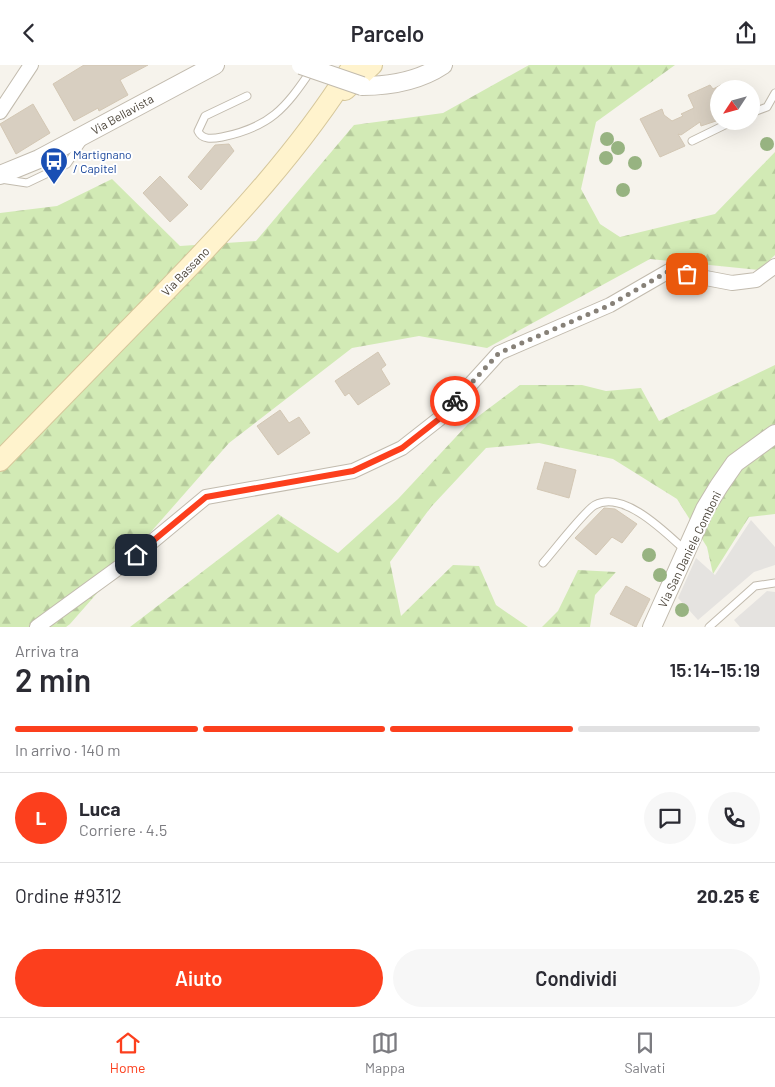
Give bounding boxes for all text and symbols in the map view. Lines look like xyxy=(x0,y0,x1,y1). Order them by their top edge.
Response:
icon: back xyxy=(15,19,43,47)
icon: share xyxy=(732,19,760,47)
text: Parcelo xyxy=(351,20,424,46)
north arrow xyxy=(710,80,760,130)
map controls xyxy=(710,80,760,130)
street label: Via Bellavista xyxy=(88,91,156,137)
bus stop icon: Martignano / Capitel xyxy=(39,146,69,185)
place label: Martignano / Capitel xyxy=(73,147,132,175)
street label: Via Bassano xyxy=(158,244,212,298)
pin xyxy=(666,253,708,295)
icon: bag xyxy=(673,260,701,288)
courier xyxy=(430,376,480,426)
icon: bike xyxy=(441,387,469,415)
street label: Via San Daniele Comboni xyxy=(655,488,723,610)
pin xyxy=(115,534,157,576)
icon: home xyxy=(122,541,150,569)
text: Arriva tra xyxy=(15,641,79,660)
text: 15:14–15:19 xyxy=(670,658,760,681)
text: 2 min xyxy=(15,660,91,698)
text: In arrivo · 140 m xyxy=(15,740,121,759)
button: chat xyxy=(644,792,696,844)
button: phone xyxy=(708,792,760,844)
text: Luca xyxy=(79,797,120,820)
text: L xyxy=(36,806,46,829)
text: Corriere · 4.5 xyxy=(79,820,167,839)
text: Ordine #9312 xyxy=(15,884,122,907)
text: 20.25 € xyxy=(697,884,760,907)
button: Aiuto xyxy=(15,949,383,1007)
button: Condividi xyxy=(393,949,760,1007)
tab: Home xyxy=(110,1029,146,1076)
tab: Mappa xyxy=(365,1029,405,1076)
tab: Salvati xyxy=(624,1029,665,1076)

